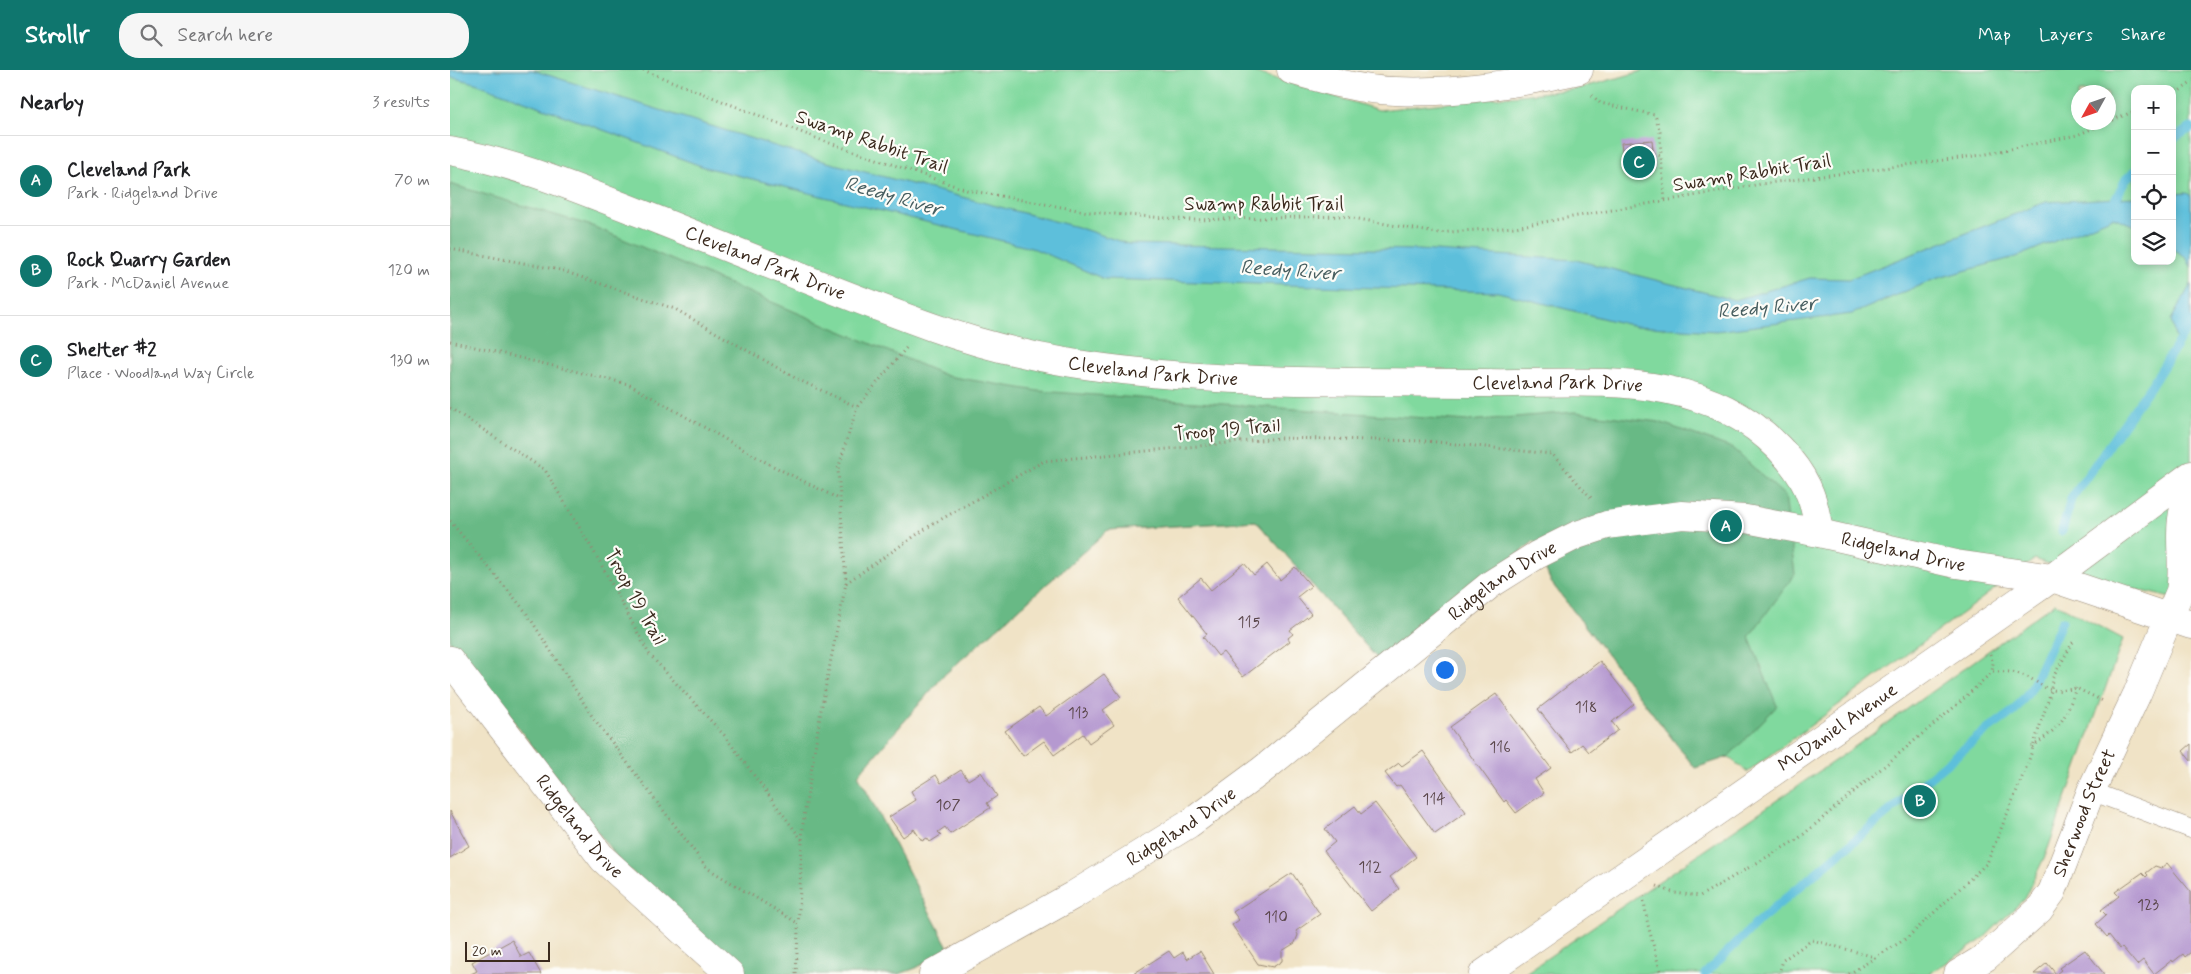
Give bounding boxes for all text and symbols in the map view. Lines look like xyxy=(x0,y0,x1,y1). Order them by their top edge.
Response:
search box xyxy=(119,13,469,58)
text: Strollr xyxy=(25,20,89,51)
icon: search xyxy=(137,21,165,49)
text: Search here xyxy=(177,23,273,48)
text: Map xyxy=(1978,23,2011,47)
text: Layers xyxy=(2039,23,2093,47)
text: Share xyxy=(2121,23,2166,47)
north arrow xyxy=(2071,85,2116,130)
map controls xyxy=(2131,85,2176,265)
button: + xyxy=(2131,85,2176,130)
text: Nearby xyxy=(20,89,84,117)
text: 3 results xyxy=(372,92,430,113)
street label: Swamp Rabbit Trail xyxy=(792,104,952,180)
button: − xyxy=(2131,130,2176,175)
pin: C xyxy=(1623,143,1655,181)
street label: Swamp Rabbit Trail xyxy=(1671,148,1833,198)
text: Cleveland Park xyxy=(67,158,191,183)
text: A xyxy=(31,170,41,191)
text: 70 m xyxy=(394,170,430,191)
water label: Reedy River xyxy=(841,170,947,224)
button: locate xyxy=(2131,175,2176,220)
text: Park · Ridgeland Drive xyxy=(67,183,218,204)
street label: Swamp Rabbit Trail xyxy=(1184,192,1344,217)
street label: Cleveland Park Drive xyxy=(681,220,849,306)
button: layers xyxy=(2131,220,2176,265)
text: Rock Quarry Garden xyxy=(67,248,231,273)
water label: Reedy River xyxy=(1239,254,1343,288)
text: B xyxy=(31,260,41,281)
text: 120 m xyxy=(388,260,430,281)
text: Park · McDaniel Avenue xyxy=(67,273,229,294)
water label: Reedy River xyxy=(1716,290,1820,326)
text: Shelter #2 xyxy=(67,338,157,363)
text: C xyxy=(30,350,42,371)
text: 130 m xyxy=(389,350,430,371)
street label: Cleveland Park Drive xyxy=(1066,350,1239,392)
text: Place · Woodland Way Circle xyxy=(67,363,255,384)
street label: Cleveland Park Drive xyxy=(1472,370,1644,398)
street label: Troop 19 Trail xyxy=(1173,413,1281,447)
pin: A xyxy=(1710,507,1742,545)
street label: Ridgeland Drive xyxy=(1839,526,1967,578)
street label: Ridgeland Drive xyxy=(1443,535,1561,627)
street label: Troop 19 Trail xyxy=(598,544,672,650)
house number: 115 xyxy=(1238,612,1261,633)
your location xyxy=(1432,657,1458,683)
street label: McDaniel Avenue xyxy=(1773,677,1902,778)
house number: 118 xyxy=(1575,697,1597,718)
house number: 113 xyxy=(1068,703,1089,724)
house number: 116 xyxy=(1489,737,1511,758)
street label: Sherwood Street xyxy=(2046,745,2122,881)
street label: Ridgeland Drive xyxy=(530,769,629,884)
street label: Ridgeland Drive xyxy=(1122,781,1241,872)
pin: B xyxy=(1904,782,1936,820)
house number: 114 xyxy=(1422,789,1446,810)
house number: 107 xyxy=(935,795,961,816)
house number: 112 xyxy=(1358,857,1382,878)
house number: 123 xyxy=(2137,895,2160,916)
house number: 110 xyxy=(1264,907,1288,928)
scale bar xyxy=(465,939,550,962)
text: 20 m xyxy=(472,942,502,960)

